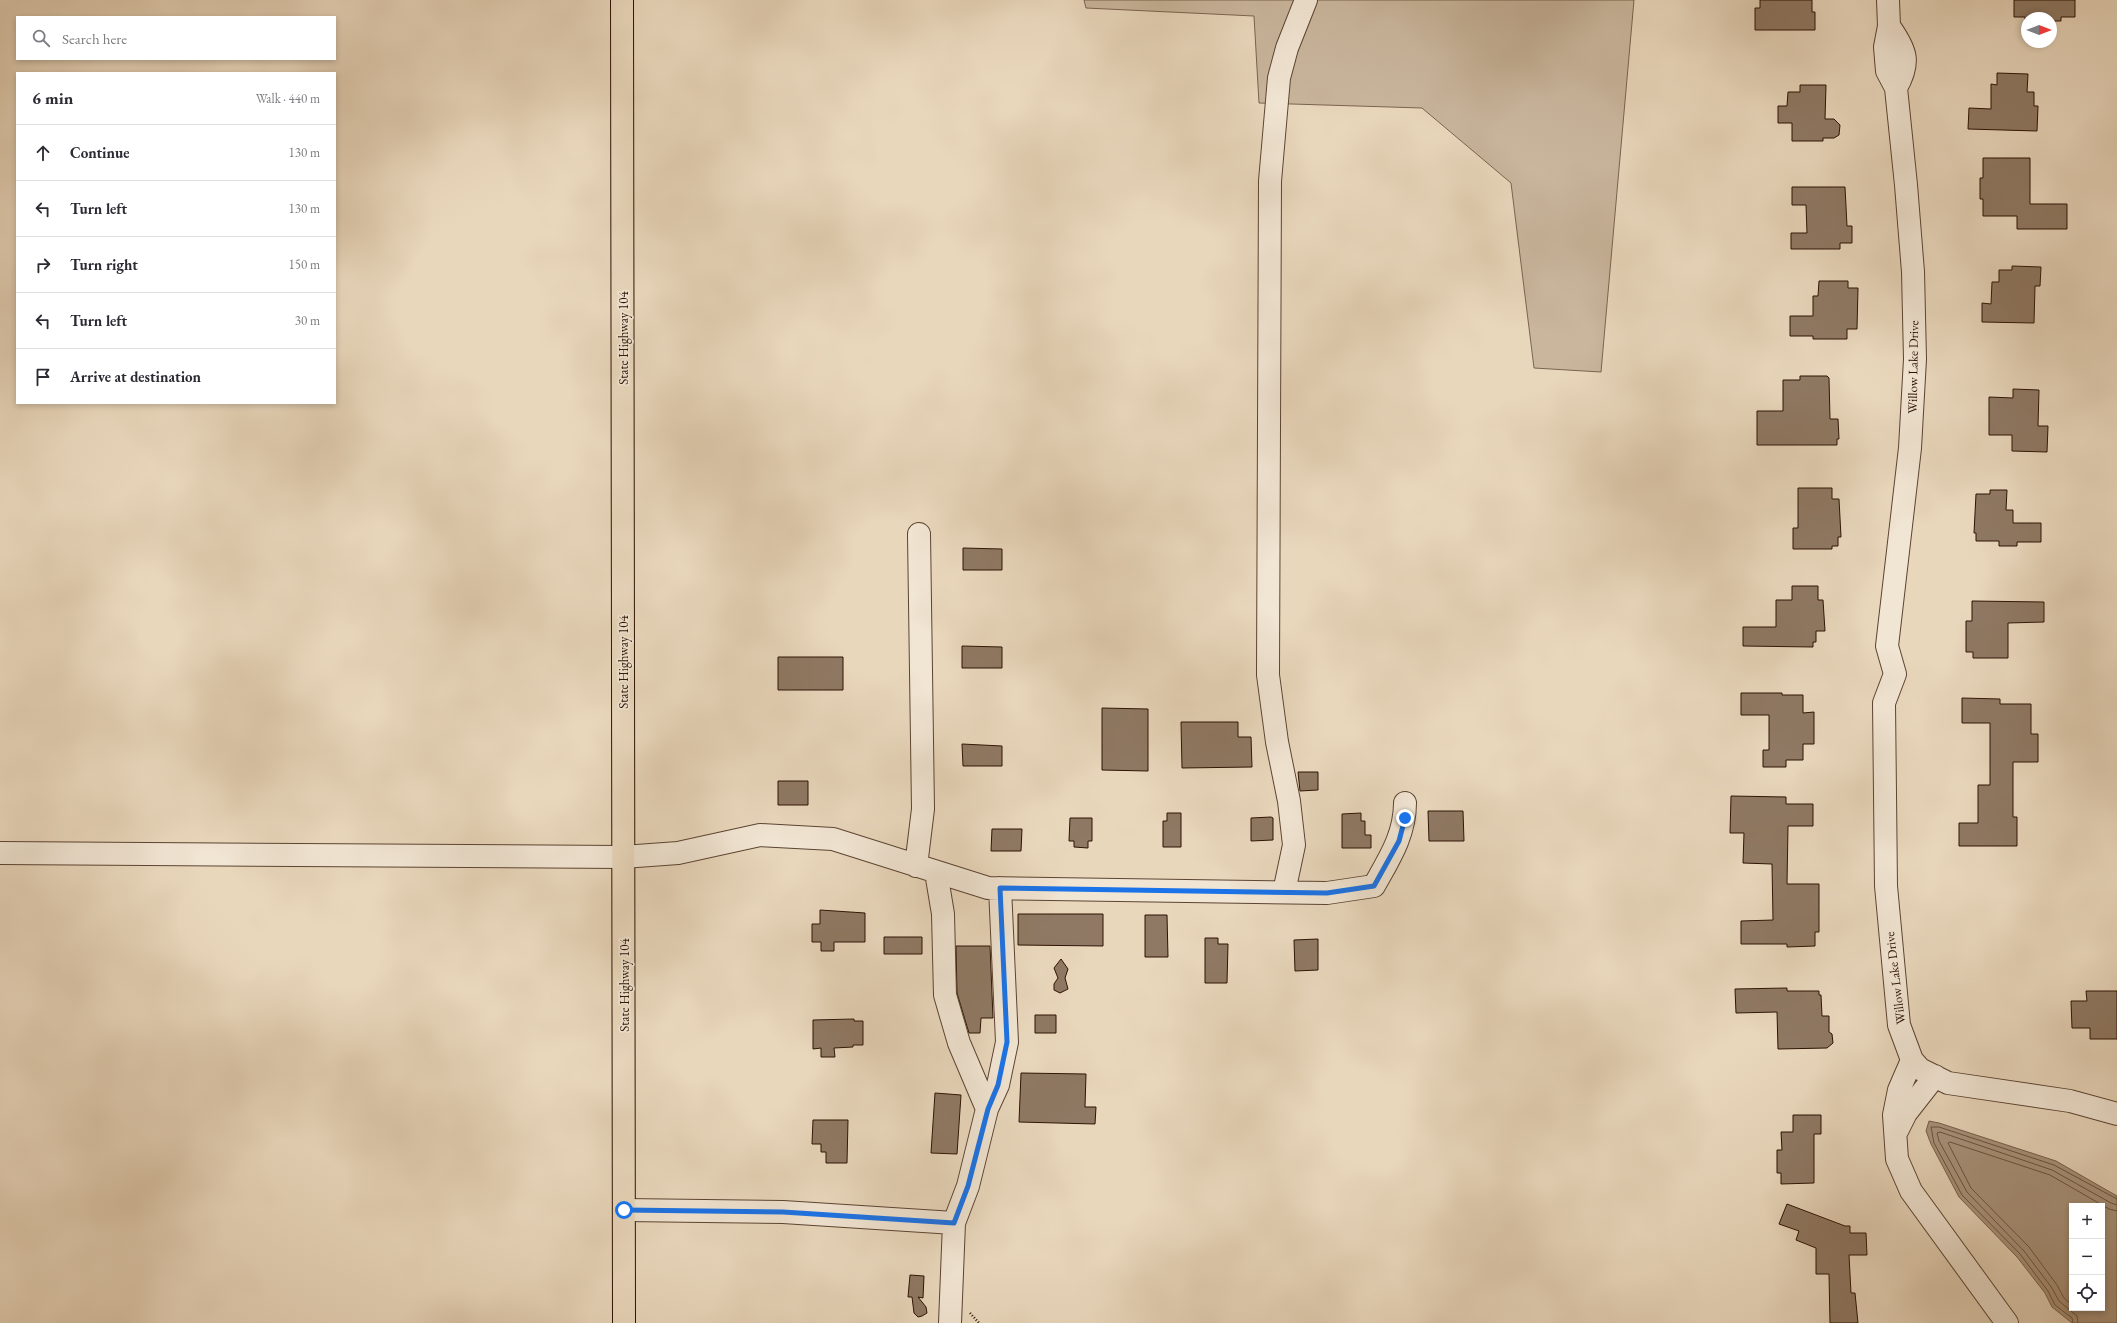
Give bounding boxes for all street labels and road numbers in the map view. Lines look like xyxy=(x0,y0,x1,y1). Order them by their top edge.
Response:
street label: State Highway 104 xyxy=(615,290,632,385)
street label: Willow Lake Drive xyxy=(1904,320,1922,414)
street label: State Highway 104 xyxy=(615,614,632,709)
street label: Willow Lake Drive xyxy=(1881,931,1909,1025)
street label: State Highway 104 xyxy=(616,937,633,1032)

